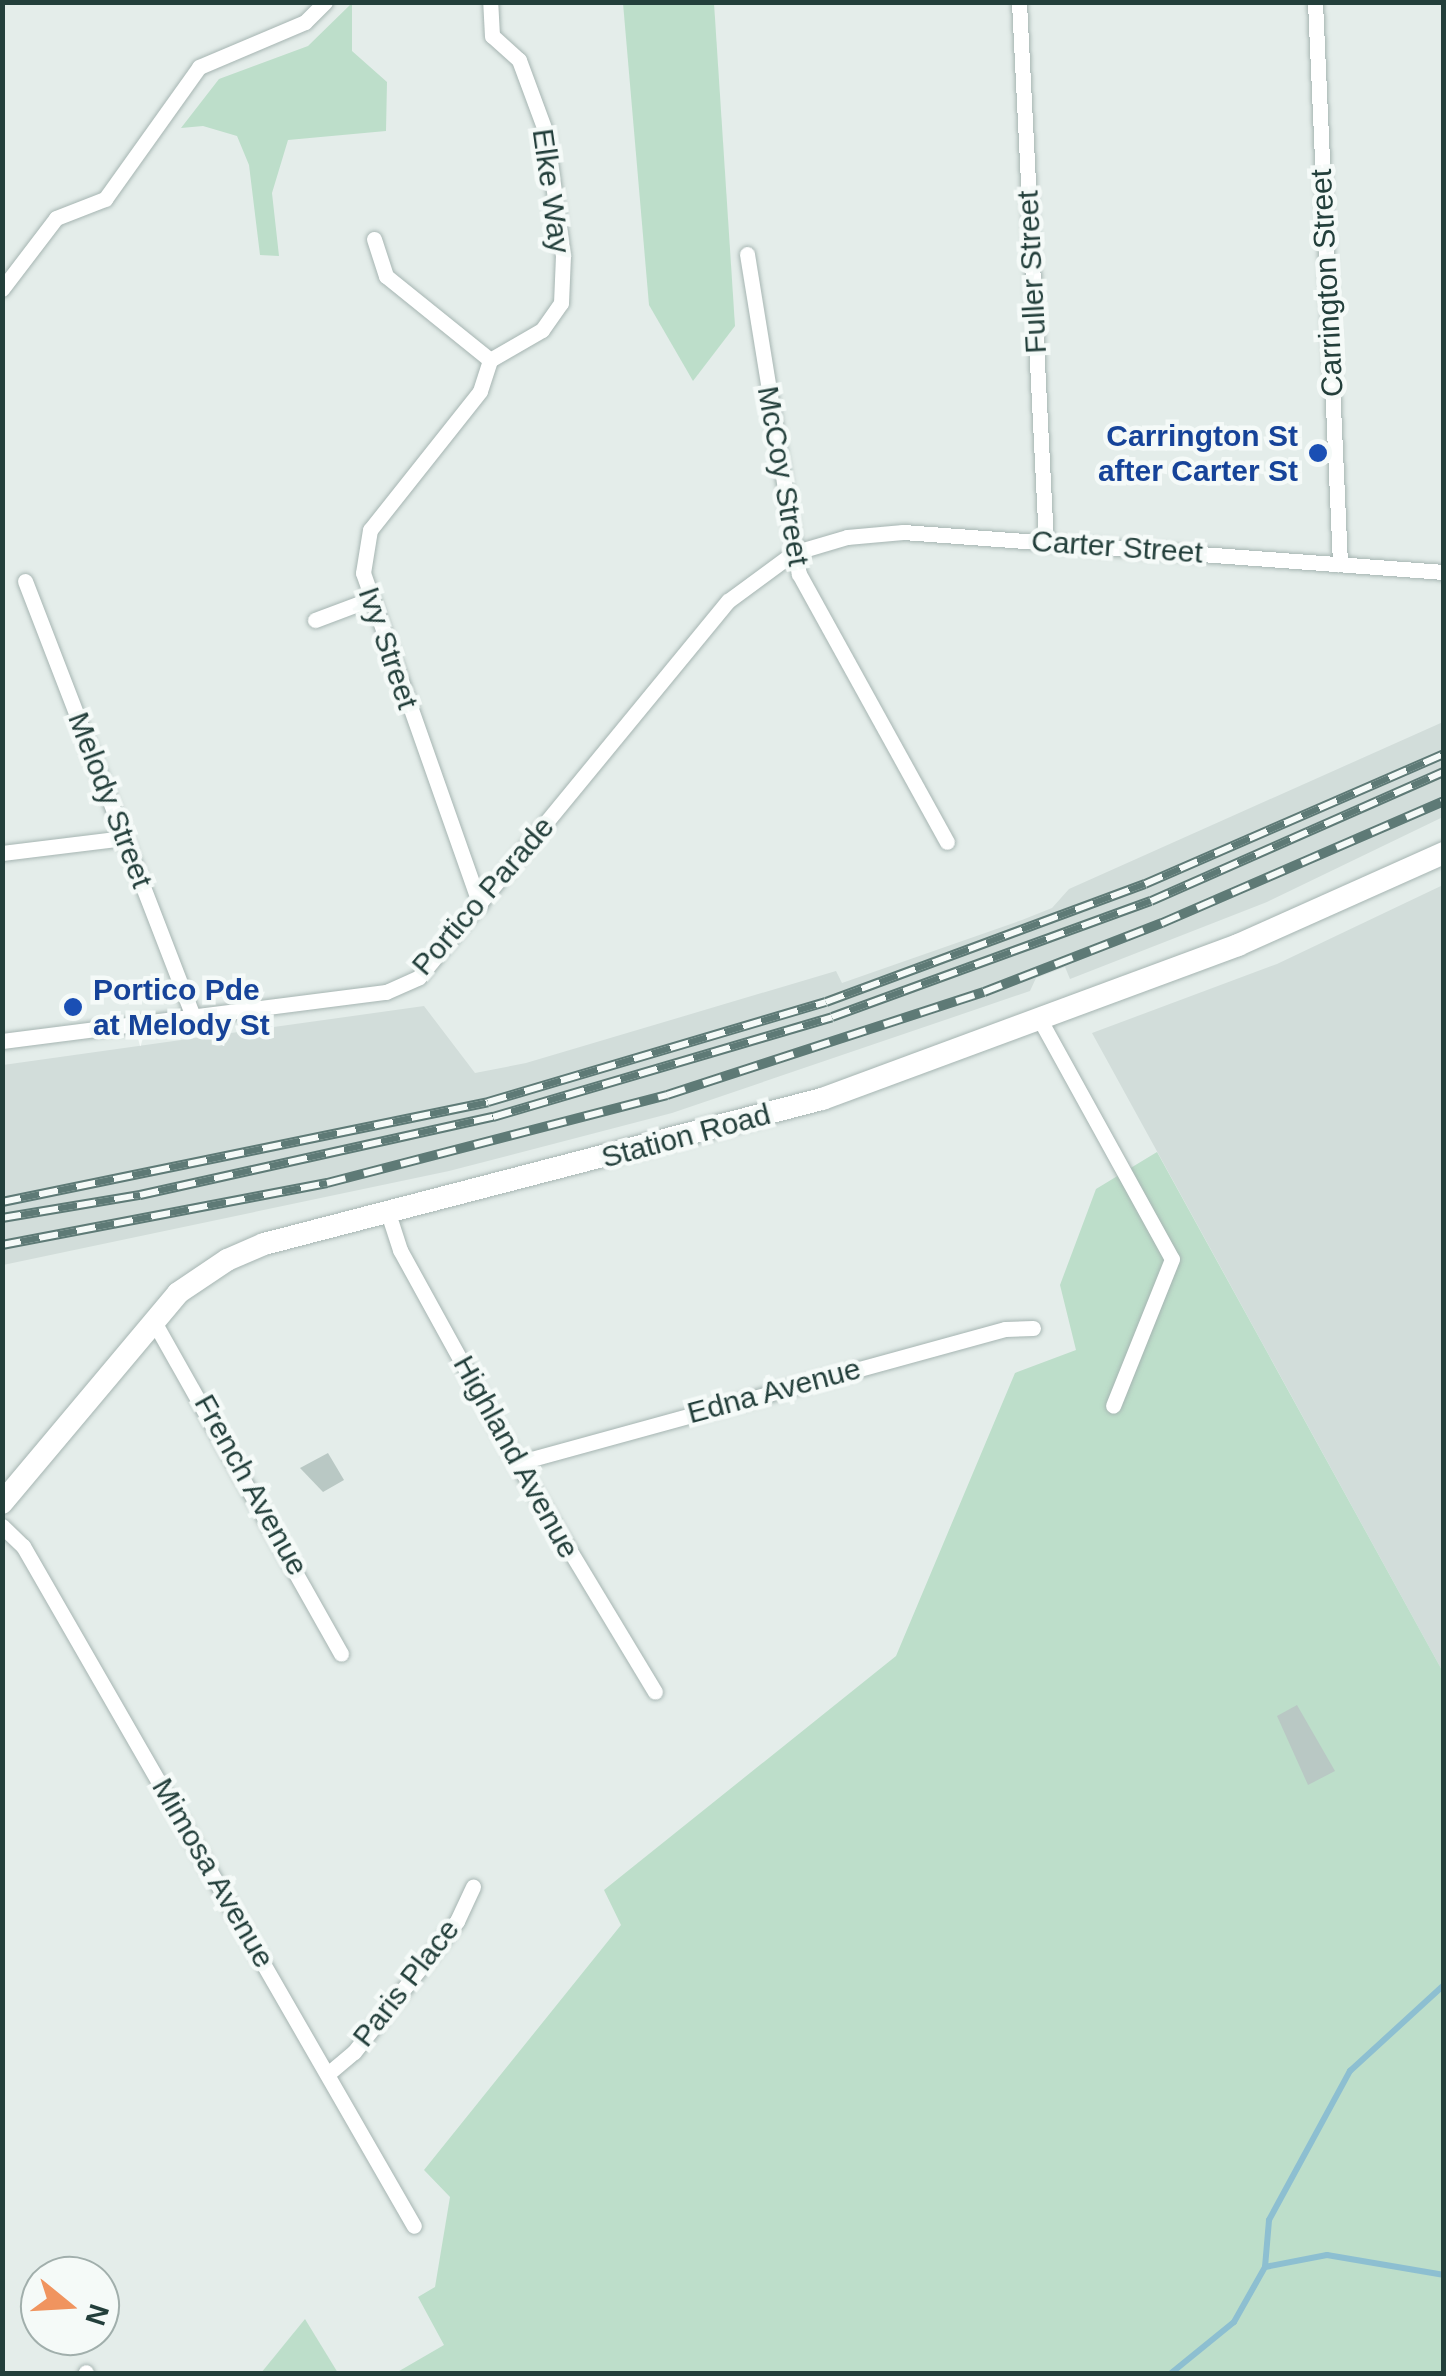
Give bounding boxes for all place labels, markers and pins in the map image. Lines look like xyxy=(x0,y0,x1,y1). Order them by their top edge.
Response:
place label: Carrington St after Carter St xyxy=(1098,418,1298,488)
marker: Carrington St after Carter St xyxy=(1307,442,1329,464)
place label: Portico Pde at Melody St xyxy=(93,972,270,1042)
marker: Portico Pde at Melody St xyxy=(62,996,84,1018)

